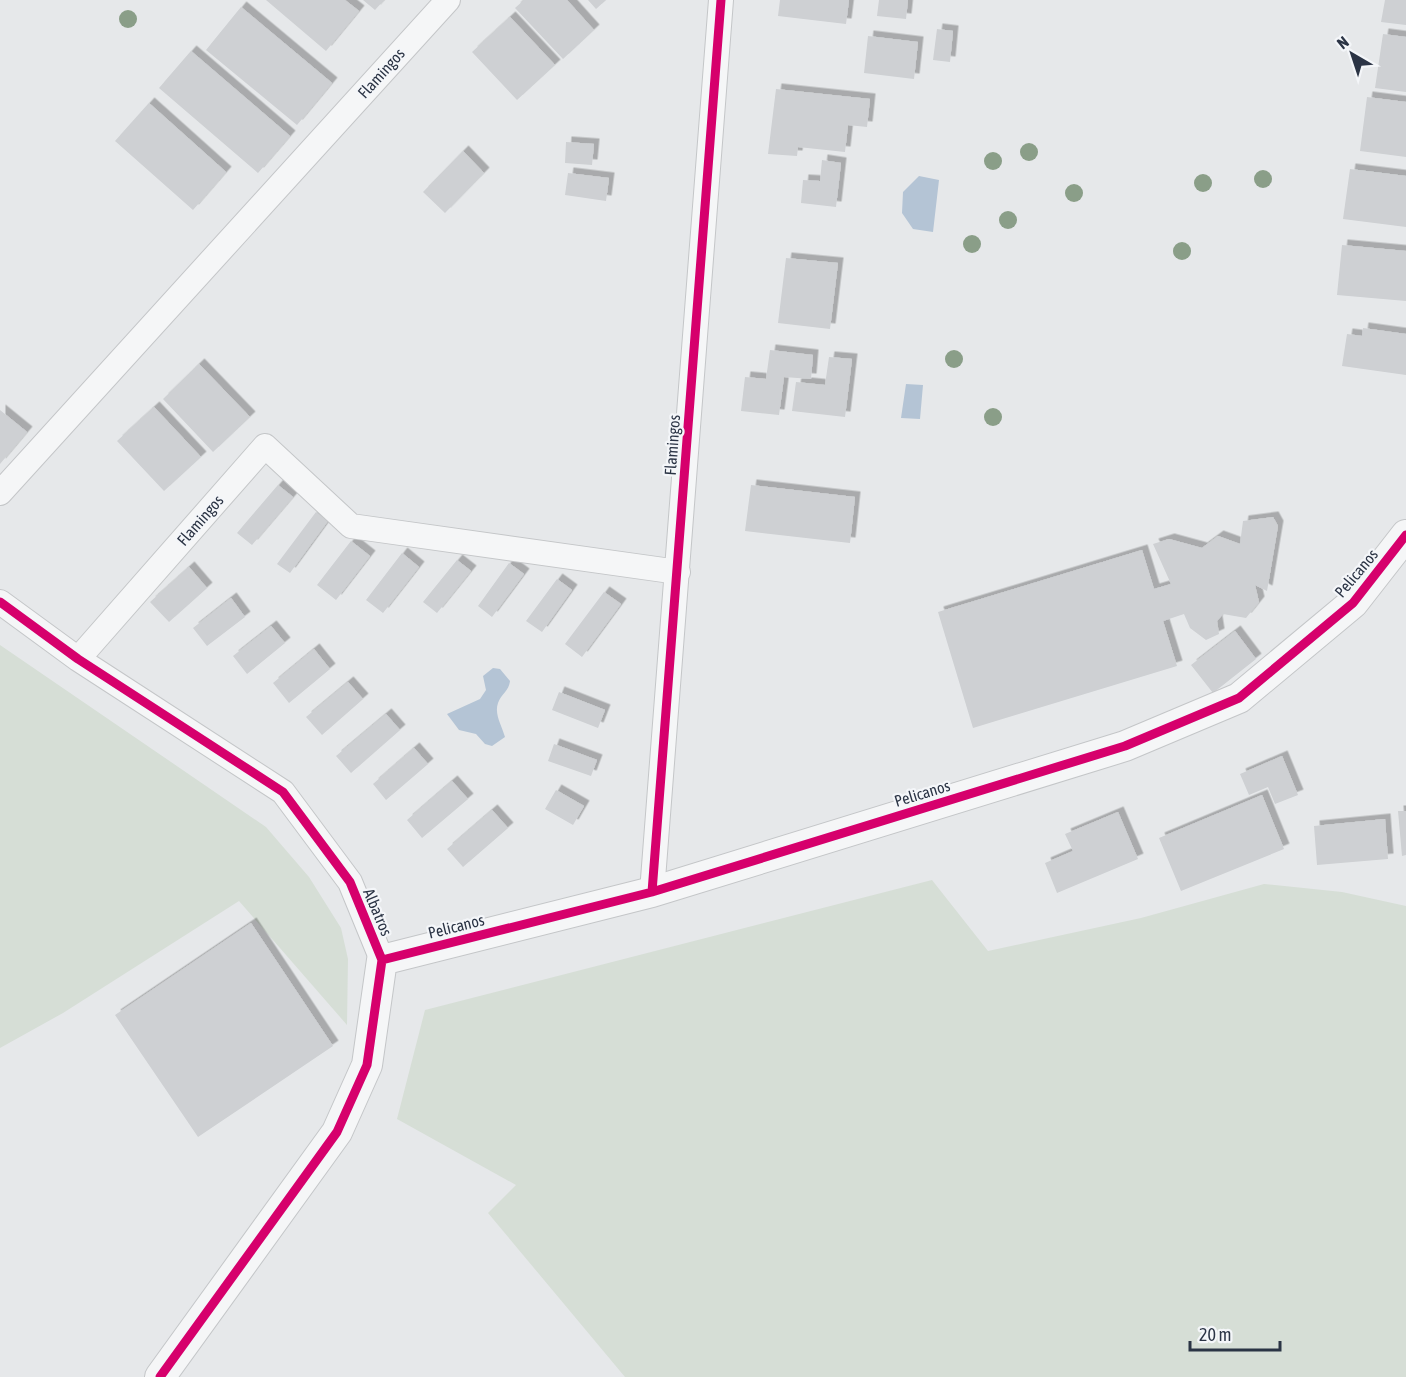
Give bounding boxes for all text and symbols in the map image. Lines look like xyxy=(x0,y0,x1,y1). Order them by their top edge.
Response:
north arrow xyxy=(1322,24,1382,84)
text: N xyxy=(1333,32,1352,52)
street label: Flamingos xyxy=(354,44,409,102)
street label: Flamingos xyxy=(661,414,684,476)
street label: Flamingos xyxy=(173,491,228,550)
street label: Pelicanos xyxy=(1331,545,1381,601)
street label: Pelicanos xyxy=(892,776,952,810)
street label: Albatros xyxy=(360,886,396,939)
street label: Pelicanos xyxy=(426,910,486,942)
scale bar xyxy=(1190,1314,1280,1352)
text: 20 m xyxy=(1199,1324,1231,1345)

